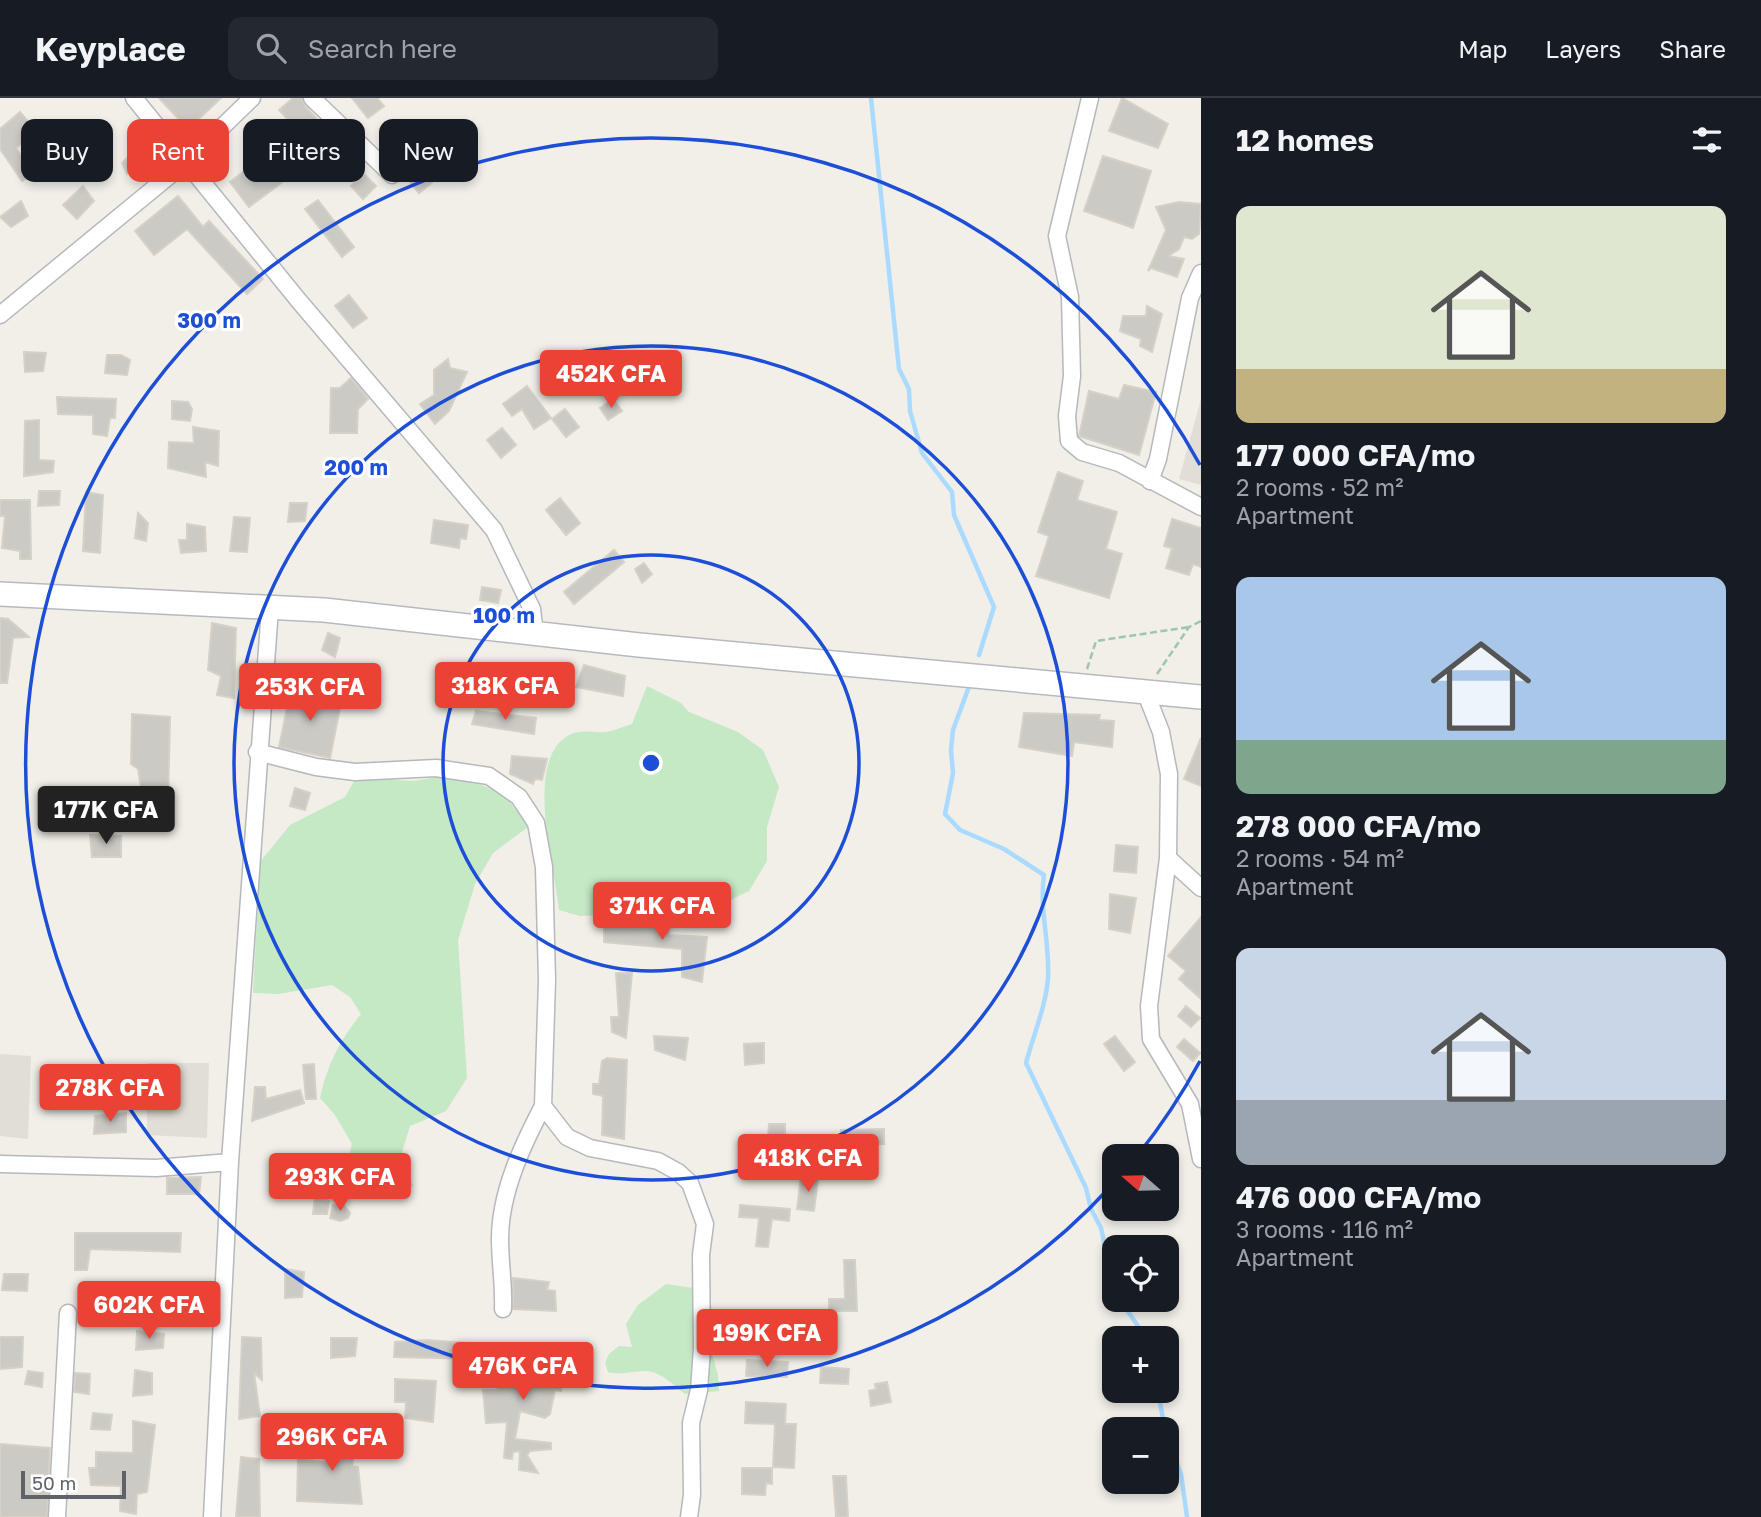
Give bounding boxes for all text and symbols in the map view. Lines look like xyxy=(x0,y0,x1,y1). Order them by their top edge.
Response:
search box xyxy=(228,17,718,80)
text: Keyplace xyxy=(35,29,186,68)
icon: search xyxy=(252,29,290,67)
text: Search here xyxy=(308,33,457,64)
text: Map xyxy=(1458,34,1507,63)
text: Layers xyxy=(1545,34,1621,63)
text: Share xyxy=(1659,34,1726,63)
chip: Buy xyxy=(21,119,113,182)
chip: Rent xyxy=(127,119,229,182)
chip: Filters xyxy=(243,119,365,182)
chip: New xyxy=(379,119,478,182)
icon: filters xyxy=(1688,121,1726,159)
text: 12 homes xyxy=(1236,122,1374,158)
icon: home xyxy=(1418,252,1544,378)
text: 300 m xyxy=(177,307,241,333)
pin: 452K CFA xyxy=(539,350,683,410)
text: 452K CFA xyxy=(556,359,666,387)
text: 177 000 CFA/mo xyxy=(1236,437,1475,473)
text: 200 m xyxy=(324,454,388,480)
text: 2 rooms · 52 m² xyxy=(1236,473,1403,501)
text: Apartment xyxy=(1236,501,1354,529)
text: 100 m xyxy=(473,602,535,628)
icon: home xyxy=(1418,623,1544,749)
pin: 318K CFA xyxy=(433,662,577,722)
pin: 253K CFA xyxy=(238,664,382,723)
text: 318K CFA xyxy=(451,671,559,699)
text: 253K CFA xyxy=(255,672,365,700)
centre of rings xyxy=(639,751,663,775)
pin: 177K CFA xyxy=(34,786,178,846)
text: 177K CFA xyxy=(54,795,158,823)
text: 278 000 CFA/mo xyxy=(1236,808,1481,844)
text: 2 rooms · 54 m² xyxy=(1236,844,1404,872)
text: Apartment xyxy=(1236,872,1354,900)
pin: 371K CFA xyxy=(590,882,734,942)
text: 371K CFA xyxy=(609,891,715,919)
icon: home xyxy=(1418,994,1544,1120)
pin: 278K CFA xyxy=(38,1065,182,1124)
text: 278K CFA xyxy=(56,1073,164,1101)
pin: 418K CFA xyxy=(736,1134,880,1194)
text: 418K CFA xyxy=(754,1143,862,1171)
north arrow xyxy=(1102,1144,1180,1222)
map controls xyxy=(1102,1144,1179,1494)
pin: 293K CFA xyxy=(268,1154,412,1213)
text: 293K CFA xyxy=(285,1162,395,1190)
text: 476 000 CFA/mo xyxy=(1236,1179,1481,1215)
text: 3 rooms · 116 m² xyxy=(1236,1215,1413,1243)
button: locate xyxy=(1102,1235,1179,1312)
text: Apartment xyxy=(1236,1243,1354,1271)
pin: 602K CFA xyxy=(77,1282,221,1341)
text: 602K CFA xyxy=(93,1290,205,1318)
pin: 199K CFA xyxy=(695,1310,839,1369)
text: 199K CFA xyxy=(713,1318,821,1346)
button: + xyxy=(1102,1326,1179,1403)
pin: 476K CFA xyxy=(451,1342,595,1402)
text: 476K CFA xyxy=(468,1351,578,1379)
pin: 296K CFA xyxy=(260,1414,404,1473)
button: − xyxy=(1102,1417,1179,1494)
text: 296K CFA xyxy=(277,1422,387,1450)
scale bar xyxy=(21,1468,126,1500)
text: 50 m xyxy=(32,1471,76,1494)

